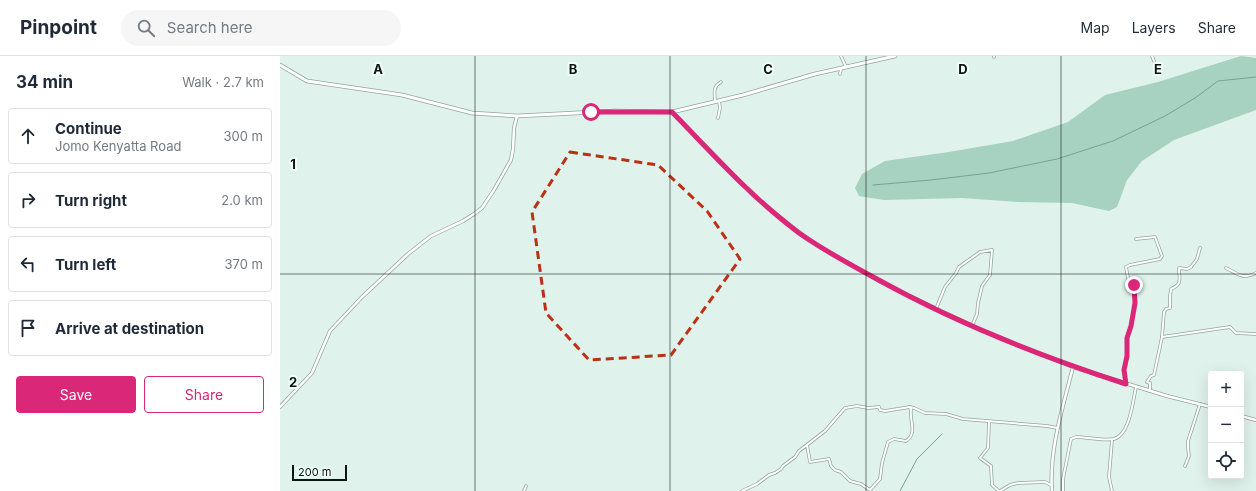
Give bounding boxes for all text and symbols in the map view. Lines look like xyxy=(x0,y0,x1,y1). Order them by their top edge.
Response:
search box xyxy=(121,10,401,46)
text: Pinpoint xyxy=(20,16,97,39)
icon: search xyxy=(135,17,157,39)
text: Search here xyxy=(167,18,253,37)
text: Map xyxy=(1081,19,1110,36)
text: Layers xyxy=(1132,19,1176,36)
text: Share xyxy=(1198,19,1236,36)
text: A xyxy=(373,61,383,77)
text: B xyxy=(569,61,578,77)
text: C xyxy=(763,61,773,77)
text: D xyxy=(958,61,968,77)
text: E xyxy=(1154,61,1162,77)
text: 34 min xyxy=(16,72,73,92)
text: Walk · 2.7 km xyxy=(182,74,264,90)
route start xyxy=(582,103,600,121)
text: Continue xyxy=(55,119,122,138)
icon: ahead xyxy=(17,125,39,147)
text: 300 m xyxy=(224,128,263,144)
text: Jomo Kenyatta Road xyxy=(55,138,181,154)
text: 1 xyxy=(290,156,296,172)
icon: right xyxy=(17,189,39,211)
text: Turn right xyxy=(55,191,127,210)
text: 2.0 km xyxy=(221,192,263,208)
icon: left xyxy=(17,253,39,275)
text: Turn left xyxy=(55,255,116,274)
text: 370 m xyxy=(225,256,263,272)
route end xyxy=(1125,276,1143,294)
icon: arrive xyxy=(17,317,39,339)
text: Arrive at destination xyxy=(55,319,204,338)
map controls xyxy=(1208,371,1244,479)
button: + xyxy=(1208,371,1244,407)
text: 2 xyxy=(289,374,297,390)
button: Save xyxy=(16,376,136,413)
button: Share xyxy=(144,376,264,413)
button: − xyxy=(1208,407,1244,443)
button: locate xyxy=(1208,443,1244,479)
scale bar xyxy=(292,463,347,482)
text: 200 m xyxy=(298,465,331,479)

